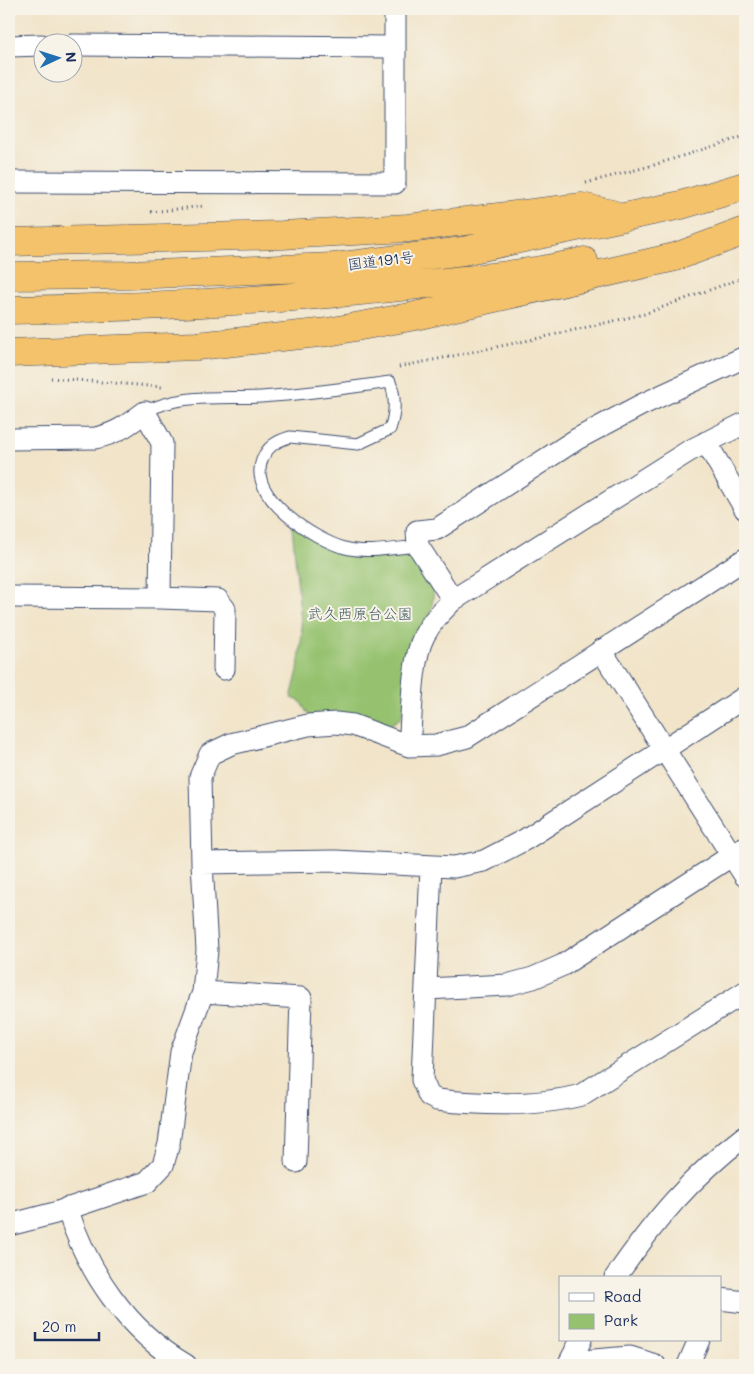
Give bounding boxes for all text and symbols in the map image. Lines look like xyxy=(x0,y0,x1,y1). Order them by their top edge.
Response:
north arrow xyxy=(32,32,82,82)
text: N xyxy=(62,51,81,63)
street label: 国道191号 xyxy=(346,246,415,274)
park label: 武久西原台公園 xyxy=(307,603,413,623)
legend xyxy=(559,1276,722,1342)
text: Road xyxy=(604,1286,641,1306)
scale bar xyxy=(35,1309,99,1341)
text: Park xyxy=(604,1310,638,1330)
text: 20 m xyxy=(42,1316,76,1336)

